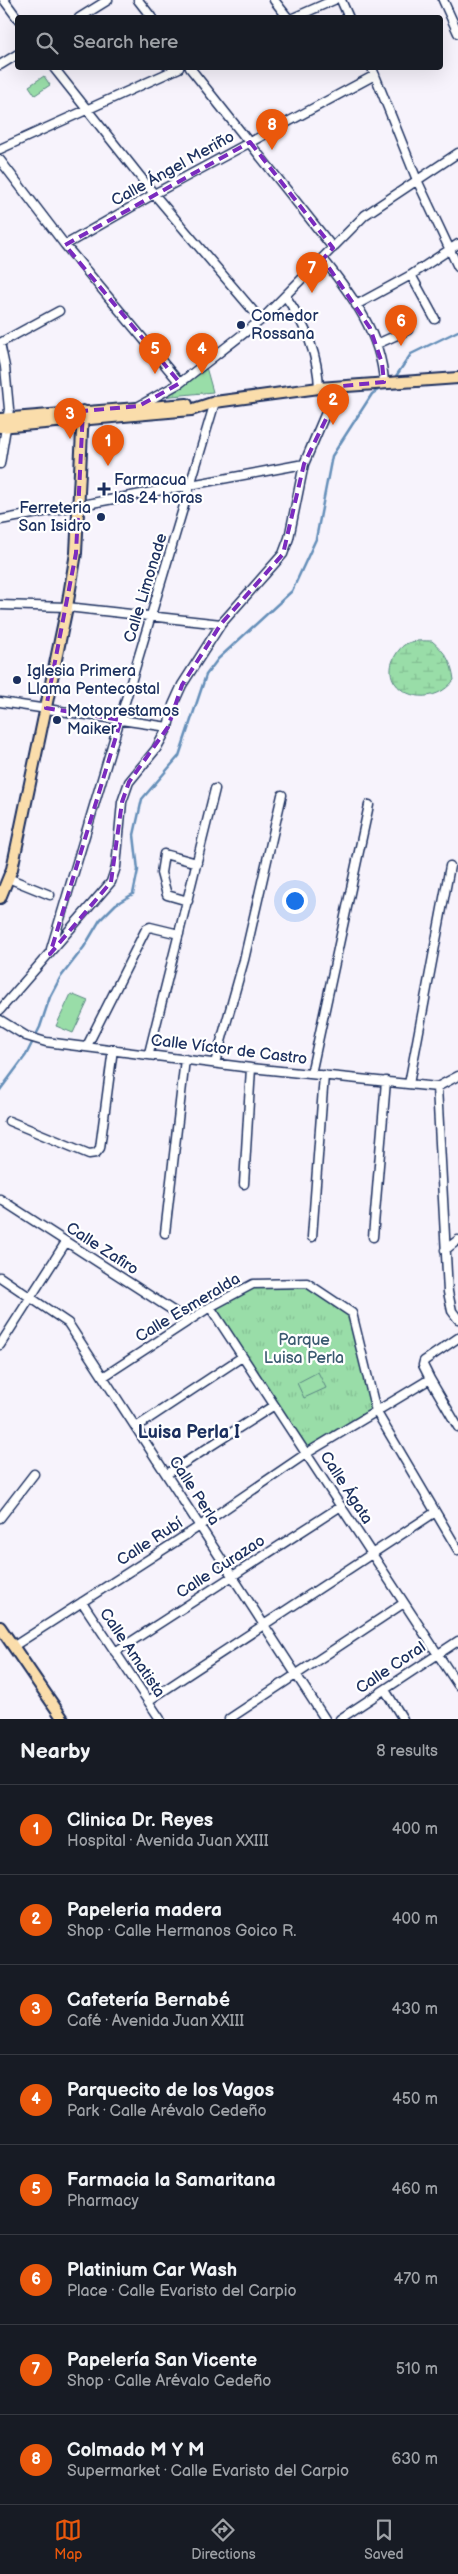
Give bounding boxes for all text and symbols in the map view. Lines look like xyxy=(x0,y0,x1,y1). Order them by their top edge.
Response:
search box xyxy=(15,15,443,70)
icon: search xyxy=(33,29,61,57)
text: Search here xyxy=(73,31,178,54)
pin: 8 xyxy=(256,109,288,150)
street label: Calle Ángel Meriño xyxy=(107,126,238,211)
pin: 7 xyxy=(296,252,328,293)
pin: 6 xyxy=(385,305,417,346)
place label: Comedor Rossana xyxy=(251,307,318,344)
marker: Comedor Rossana xyxy=(235,319,247,331)
pin: 5 xyxy=(139,333,171,374)
pin: 4 xyxy=(186,333,218,374)
pin: 2 xyxy=(317,384,349,425)
pin: 3 xyxy=(54,398,86,439)
pin: 1 xyxy=(92,425,124,466)
place label: Farmacua las 24 horas xyxy=(114,471,202,508)
marker: Farmacua las 24 horas xyxy=(98,483,110,495)
place label: Ferreteria San Isidro xyxy=(19,499,91,536)
marker: Ferreteria San Isidro xyxy=(95,511,107,523)
street label: Calle Limonade xyxy=(120,531,172,645)
place label: Iglesia Primera Llama Pentecostal xyxy=(27,662,160,699)
marker: Iglesia Primera Llama Pentecostal xyxy=(11,674,23,686)
place label: Motoprestamos Maiker xyxy=(67,702,179,739)
marker: Motoprestamos Maiker xyxy=(51,714,63,726)
your location xyxy=(282,888,308,914)
street label: Calle Víctor de Castro xyxy=(150,1031,308,1069)
street label: Calle Zafiro xyxy=(62,1219,142,1279)
street label: Calle Esmeralda xyxy=(132,1269,244,1347)
park label: Parque Luisa Perla xyxy=(264,1331,344,1368)
district label: Luisa Perla I xyxy=(138,1422,240,1443)
street label: Calle Ágata xyxy=(316,1447,378,1528)
street label: Calle Perla xyxy=(165,1453,223,1529)
street label: Calle Rubí xyxy=(114,1514,187,1570)
street label: Calle Curazao xyxy=(173,1531,269,1603)
street label: Calle Amatista xyxy=(95,1605,169,1701)
street label: Calle Coral xyxy=(353,1638,429,1698)
text: Nearby xyxy=(20,1739,90,1764)
text: 8 results xyxy=(376,1742,438,1761)
text: Clinica Dr. Reyes xyxy=(67,1809,213,1832)
text: 1 xyxy=(33,1820,39,1839)
text: 400 m xyxy=(392,1820,438,1839)
text: Hospital · Avenida Juan XXIII xyxy=(67,1832,269,1851)
text: Papeleria madera xyxy=(67,1899,222,1922)
text: 2 xyxy=(31,1910,41,1929)
text: 400 m xyxy=(392,1910,438,1929)
text: Shop · Calle Hermanos Goico R. xyxy=(67,1922,296,1941)
text: Cafetería Bernabé xyxy=(67,1989,230,2012)
text: 3 xyxy=(31,2000,41,2019)
text: 430 m xyxy=(391,2000,438,2019)
text: Café · Avenida Juan XXIII xyxy=(67,2012,244,2031)
text: Parquecito de los Vagos xyxy=(67,2079,274,2102)
text: 4 xyxy=(31,2090,41,2109)
text: 450 m xyxy=(392,2090,438,2109)
text: Park · Calle Arévalo Cedeño xyxy=(67,2102,267,2121)
text: Farmacia la Samaritana xyxy=(67,2169,276,2192)
text: 5 xyxy=(31,2180,41,2199)
text: 460 m xyxy=(392,2180,438,2199)
text: Pharmacy xyxy=(67,2192,139,2211)
text: Platinium Car Wash xyxy=(67,2259,237,2282)
text: 6 xyxy=(31,2270,41,2289)
text: 470 m xyxy=(393,2270,438,2289)
text: Place · Calle Evaristo del Carpio xyxy=(67,2282,297,2301)
text: Papelería San Vicente xyxy=(67,2349,257,2372)
text: 7 xyxy=(32,2360,40,2379)
text: 510 m xyxy=(396,2360,438,2379)
text: Shop · Calle Arévalo Cedeño xyxy=(67,2372,271,2391)
text: Colmado M Y M xyxy=(67,2439,204,2462)
text: 8 xyxy=(31,2450,41,2469)
text: 630 m xyxy=(391,2450,438,2469)
text: Supermarket · Calle Evaristo del Carpio xyxy=(67,2462,349,2481)
tab: Map xyxy=(54,2516,83,2563)
tab: Directions xyxy=(191,2516,256,2563)
tab: Saved xyxy=(364,2516,404,2563)

